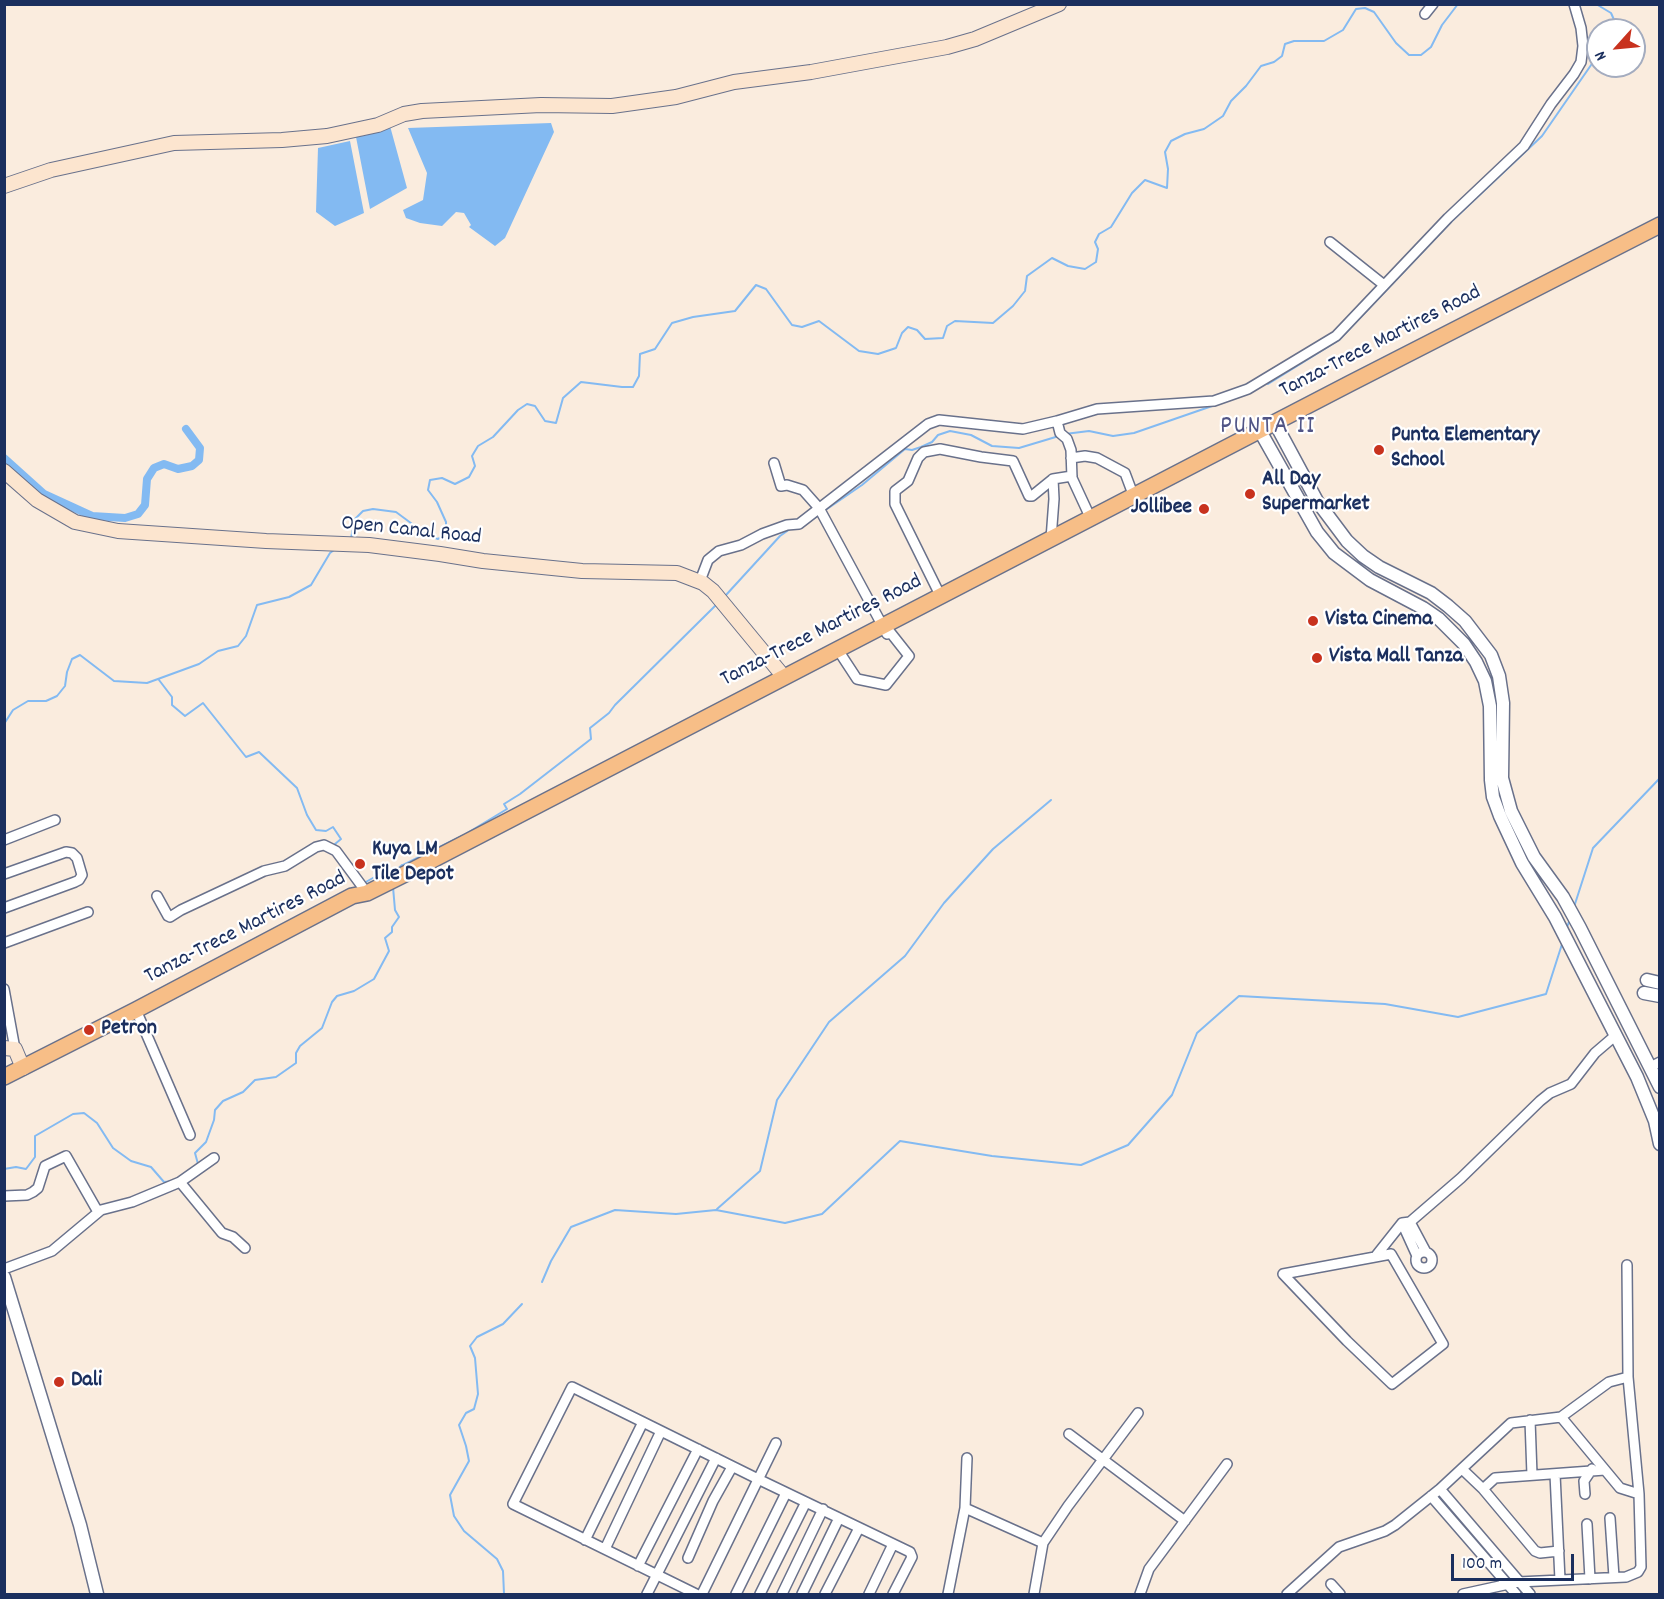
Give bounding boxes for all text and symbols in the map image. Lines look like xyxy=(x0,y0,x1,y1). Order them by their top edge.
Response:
north arrow xyxy=(1586,18,1646,78)
text: N xyxy=(1589,47,1613,64)
street label: Tanza-Trece Martires Road xyxy=(1276,281,1486,405)
district label: PUNTA II xyxy=(1220,412,1316,444)
place label: Punta Elementary School xyxy=(1391,424,1539,476)
marker: Punta Elementary School xyxy=(1372,443,1386,457)
place label: All Day Supermarket xyxy=(1262,468,1370,520)
marker: All Day Supermarket xyxy=(1243,487,1257,501)
place label: Jollibee xyxy=(1131,496,1192,522)
marker: Jollibee xyxy=(1197,502,1211,516)
street label: Open Canal Road xyxy=(340,512,482,552)
street label: Tanza-Trece Martires Road xyxy=(717,570,927,694)
place label: Vista Cinema xyxy=(1325,608,1433,634)
marker: Vista Cinema xyxy=(1306,614,1320,628)
place label: Vista Mall Tanza xyxy=(1329,645,1463,671)
marker: Vista Mall Tanza xyxy=(1310,651,1324,665)
place label: Kuya LM Tile Depot xyxy=(372,838,454,890)
marker: Kuya LM Tile Depot xyxy=(353,857,367,871)
street label: Tanza-Trece Martires Road xyxy=(141,867,351,991)
place label: Petron xyxy=(101,1017,157,1043)
marker: Petron xyxy=(82,1023,96,1037)
place label: Dali xyxy=(71,1369,102,1395)
marker: Dali xyxy=(52,1375,66,1389)
scale bar xyxy=(1454,1542,1577,1580)
text: 100 m xyxy=(1462,1552,1502,1577)

